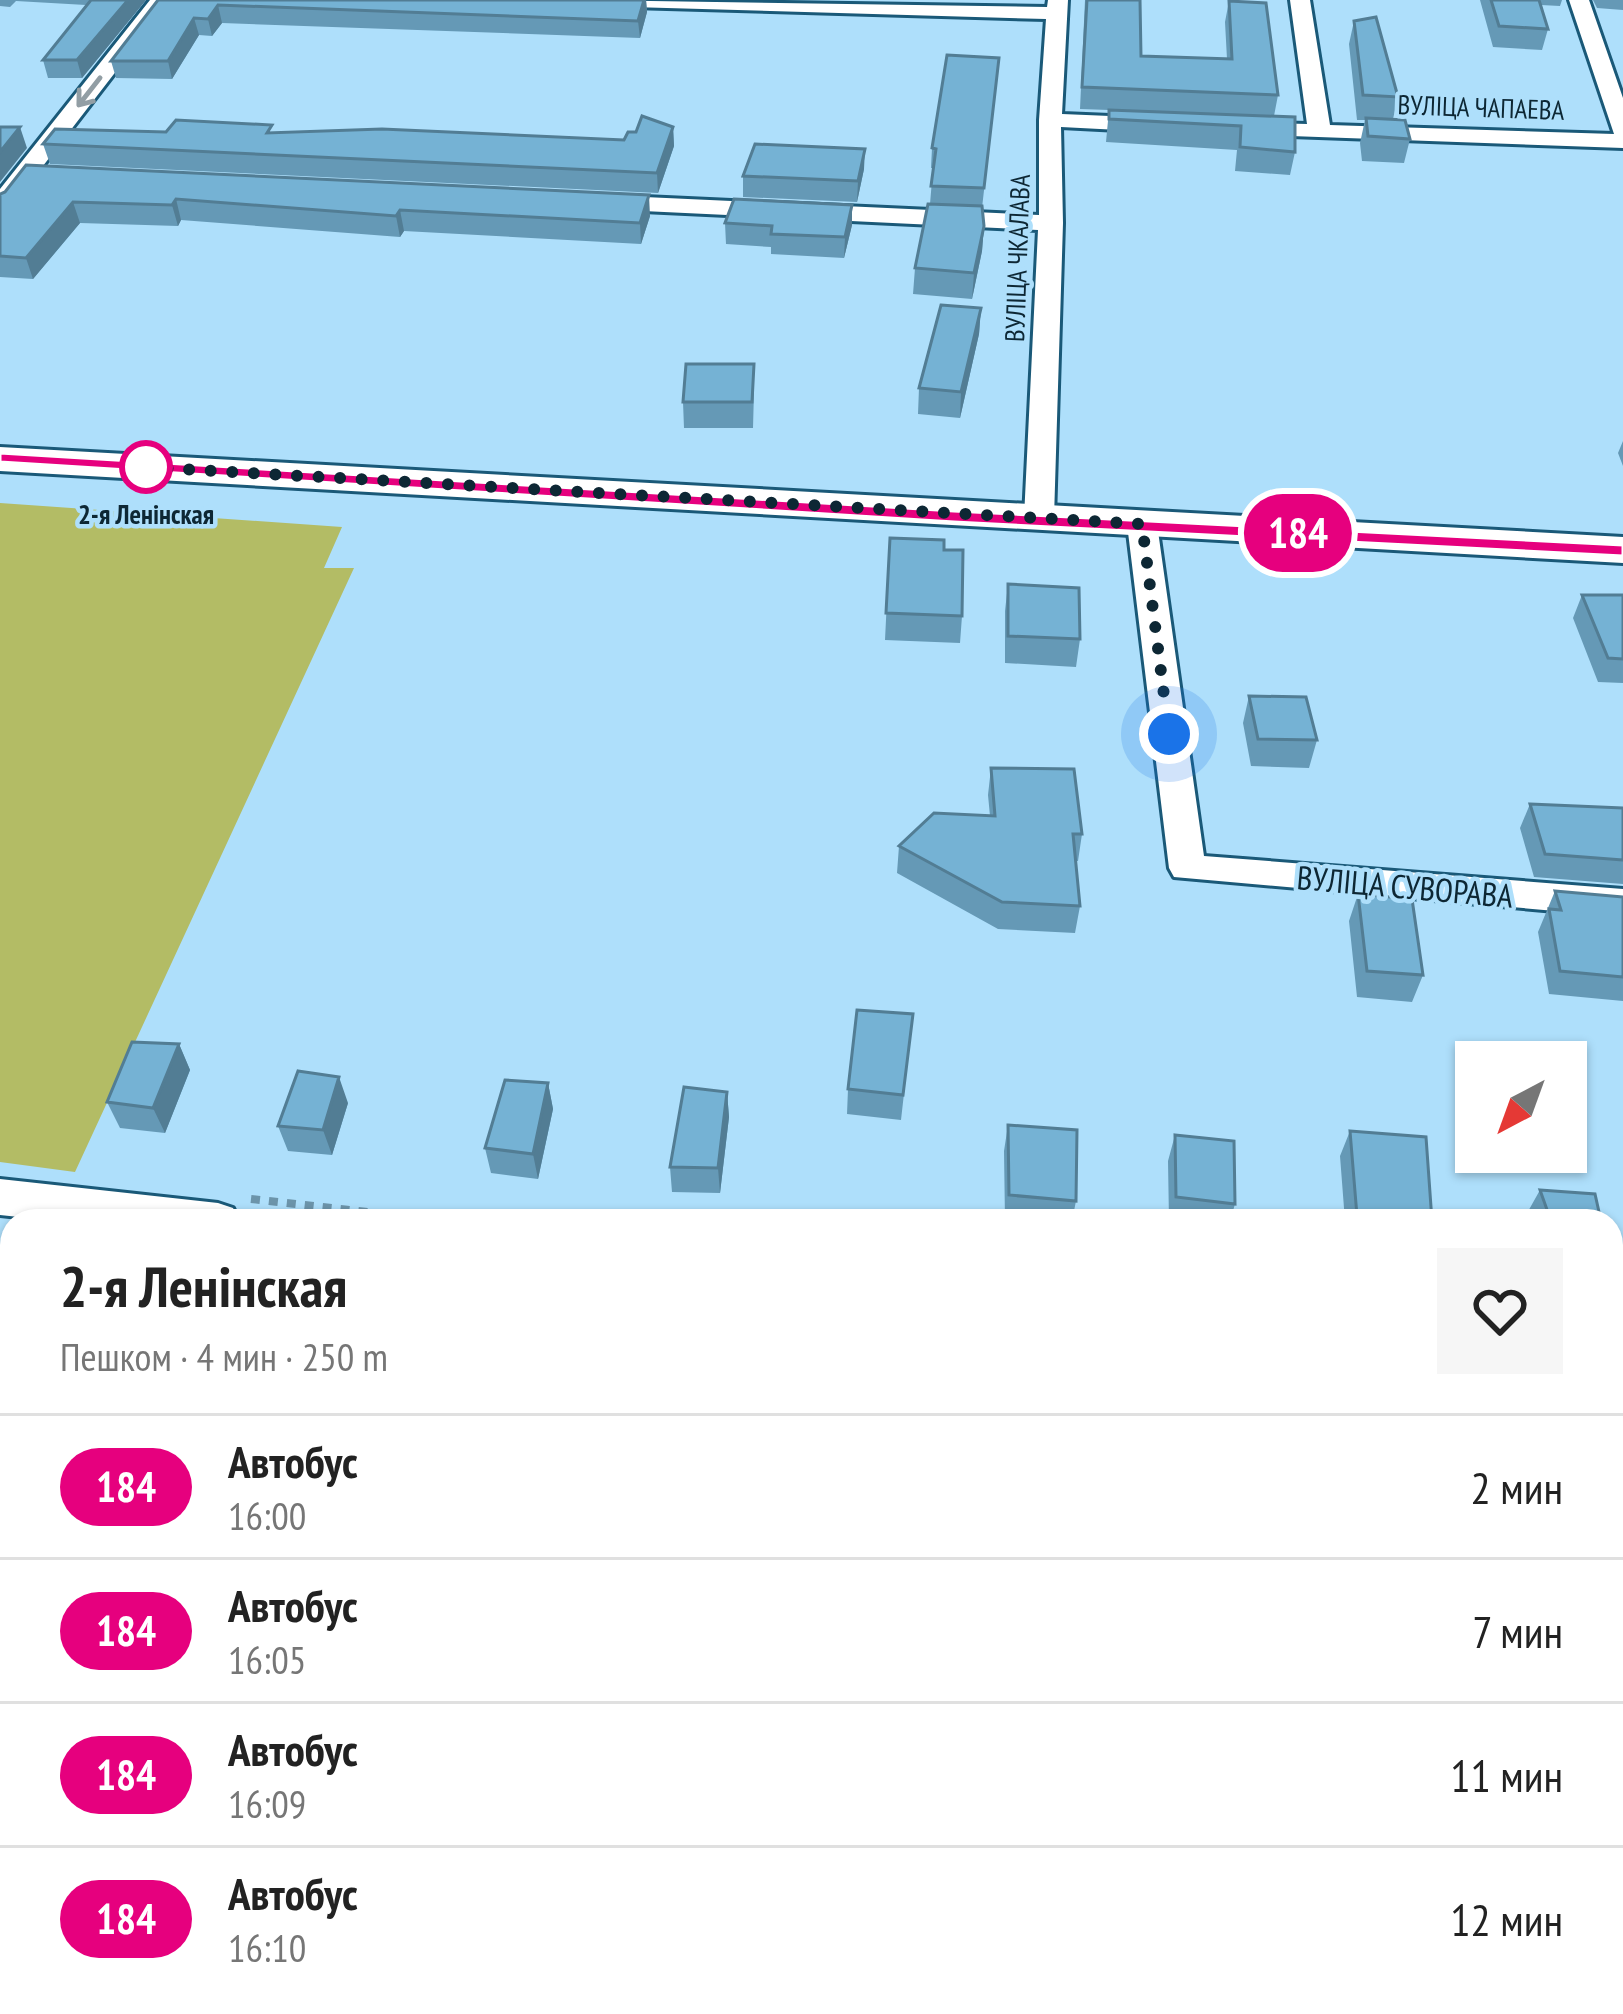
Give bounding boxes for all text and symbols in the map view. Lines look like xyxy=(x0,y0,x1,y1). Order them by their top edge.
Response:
one-way arrow xyxy=(76,76,103,108)
street label: ВУЛІЦА ЧАПАЕВА xyxy=(1397,87,1565,127)
street label: ВУЛІЦА ЧКАЛАВА xyxy=(997,173,1037,342)
marker: 2-я Ленінская xyxy=(121,442,171,492)
line badge: 184 xyxy=(1229,494,1367,572)
place label: 2-я Ленінская xyxy=(78,497,214,531)
text: 184 xyxy=(1268,505,1328,560)
your location xyxy=(1139,704,1199,764)
street label: ВУЛІЦА СУВОРАВА xyxy=(1295,855,1515,917)
north arrow xyxy=(1455,1041,1587,1173)
map controls xyxy=(1455,1041,1587,1173)
button: heart xyxy=(1437,1248,1563,1374)
text: 2-я Ленінская xyxy=(60,1249,347,1323)
text: Пешком · 4 мин · 250 m xyxy=(60,1331,388,1382)
text: Автобус xyxy=(228,1432,358,1490)
text: 2 мин xyxy=(1470,1458,1563,1516)
text: 184 xyxy=(96,1459,156,1514)
text: 16:00 xyxy=(228,1490,306,1541)
text: Автобус xyxy=(228,1576,358,1634)
text: 7 мин xyxy=(1472,1602,1563,1660)
text: 184 xyxy=(96,1603,156,1658)
text: 16:05 xyxy=(228,1634,306,1685)
text: Автобус xyxy=(228,1720,358,1778)
text: 11 мин xyxy=(1450,1746,1563,1804)
text: 184 xyxy=(96,1747,156,1802)
text: 16:09 xyxy=(228,1778,306,1829)
text: Автобус xyxy=(228,1864,358,1922)
text: 12 мин xyxy=(1450,1890,1563,1948)
text: 184 xyxy=(96,1891,156,1946)
text: 16:10 xyxy=(228,1922,306,1973)

